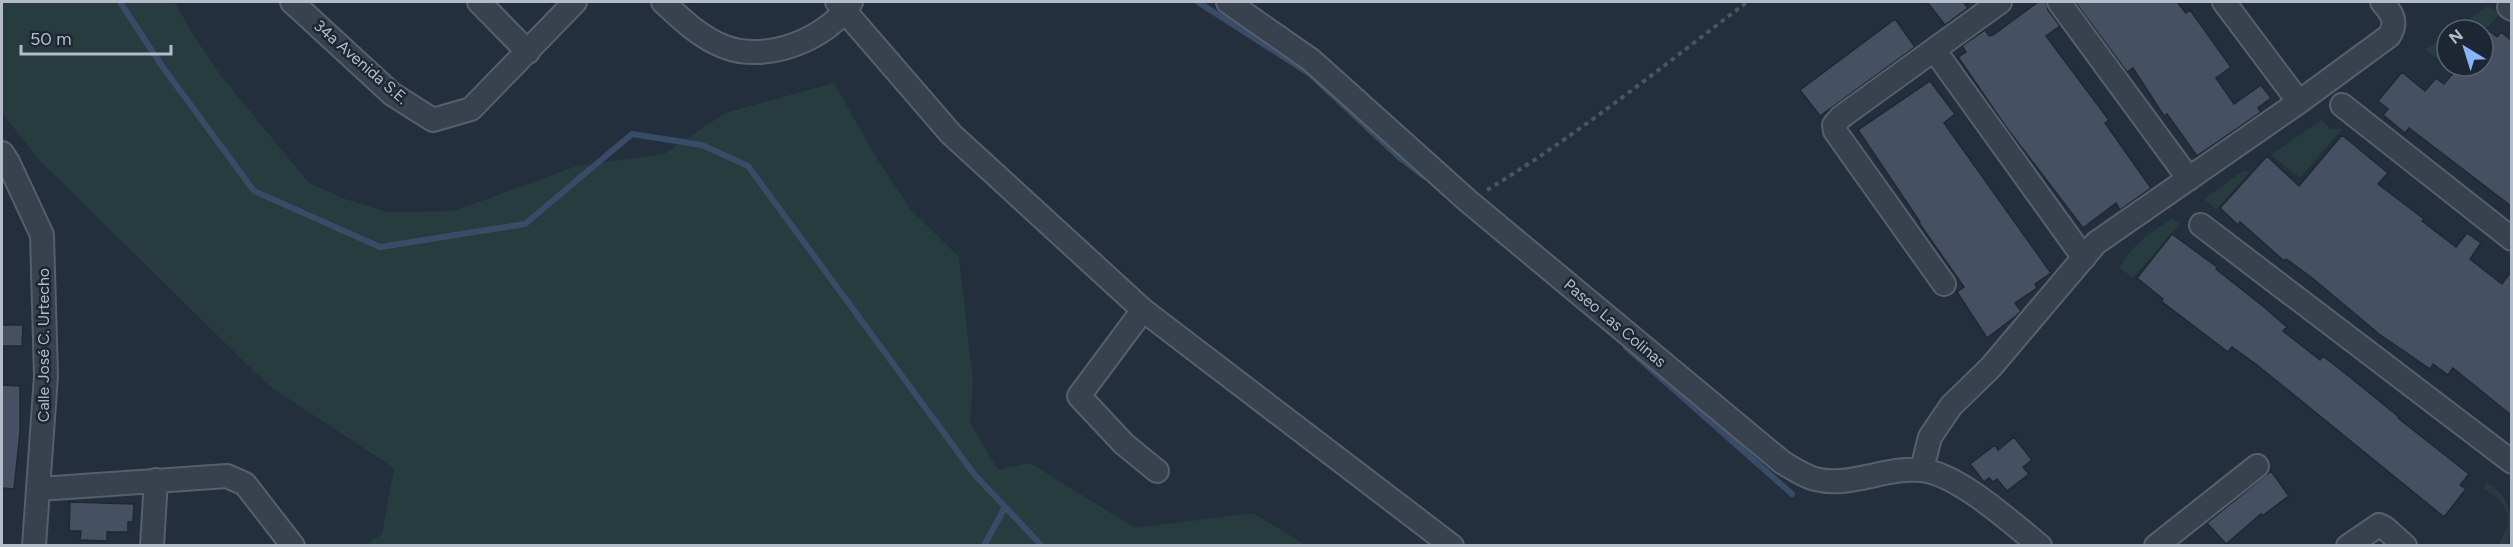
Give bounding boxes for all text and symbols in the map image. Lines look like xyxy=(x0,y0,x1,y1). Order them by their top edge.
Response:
street label: 34a Avenida S.E. xyxy=(310,16,412,108)
scale bar xyxy=(21,18,171,56)
north arrow xyxy=(2435,18,2495,78)
text: N xyxy=(2445,25,2467,48)
text: 50 m xyxy=(30,28,72,50)
street label: Calle José C. Urtecho xyxy=(34,268,53,422)
street label: Paseo Las Colinas xyxy=(1560,275,1670,371)

